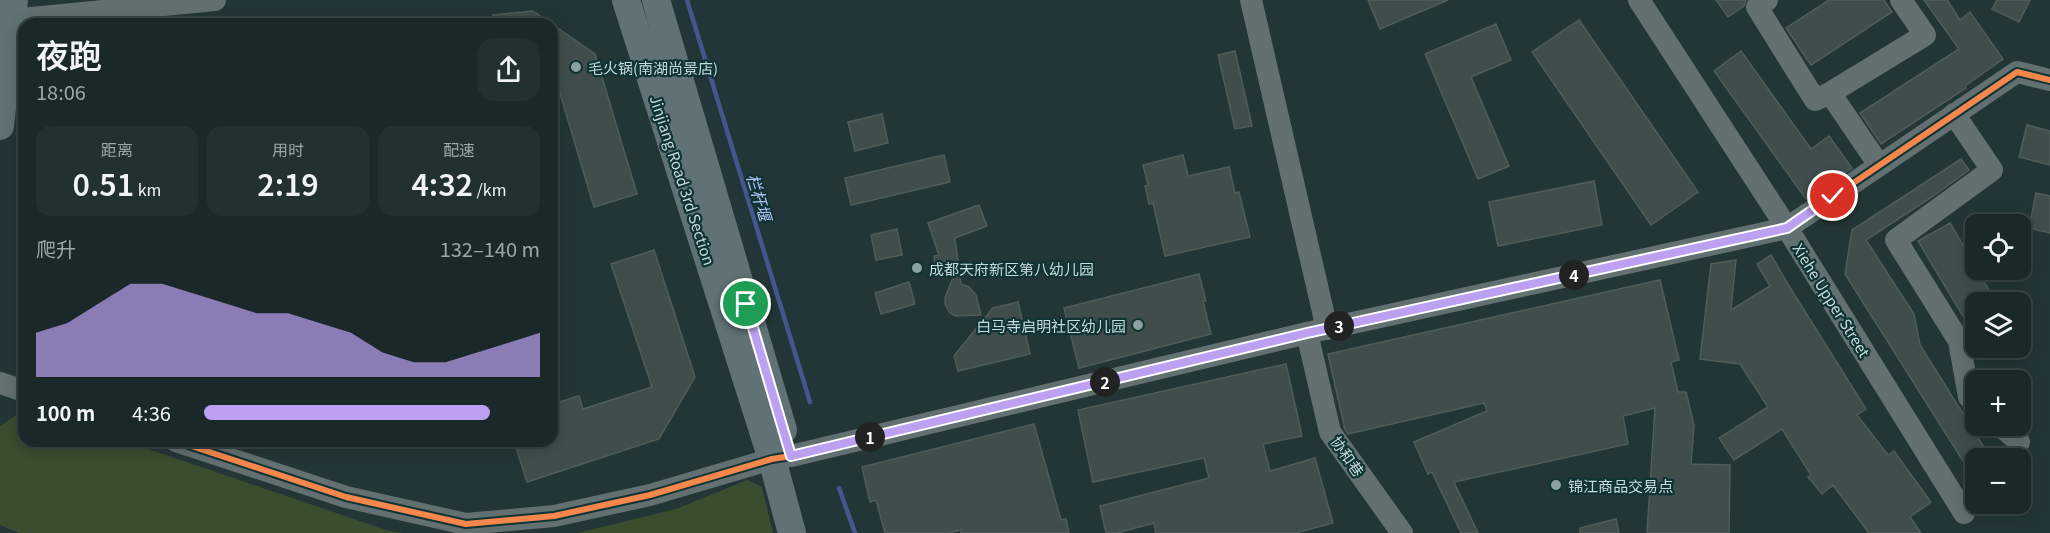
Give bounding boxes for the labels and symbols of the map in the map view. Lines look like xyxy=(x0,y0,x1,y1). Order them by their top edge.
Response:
place label: 毛火锅(南湖尚景店) xyxy=(588,57,718,78)
marker: 毛火锅(南湖尚景店) xyxy=(569,60,583,74)
street label: Jinjiang Road 3rd Section xyxy=(646,92,720,268)
pin xyxy=(1807,170,1858,221)
water label: 栏杆堰 xyxy=(742,171,779,226)
street label: Xiehe Upper Street xyxy=(1789,239,1876,361)
place label: 成都天府新区第八幼儿园 xyxy=(929,258,1094,279)
pin: 4 xyxy=(1559,260,1589,290)
marker: 成都天府新区第八幼儿园 xyxy=(910,261,924,275)
pin xyxy=(720,278,771,329)
pin: 3 xyxy=(1324,311,1354,341)
place label: 白马寺启明社区幼儿园 xyxy=(976,315,1126,336)
marker: 白马寺启明社区幼儿园 xyxy=(1131,318,1145,332)
pin: 2 xyxy=(1090,367,1120,397)
pin: 1 xyxy=(855,422,885,452)
street label: 协和巷 xyxy=(1326,432,1370,480)
place label: 锦江商品交易点 xyxy=(1568,475,1673,496)
marker: 锦江商品交易点 xyxy=(1549,478,1563,492)

